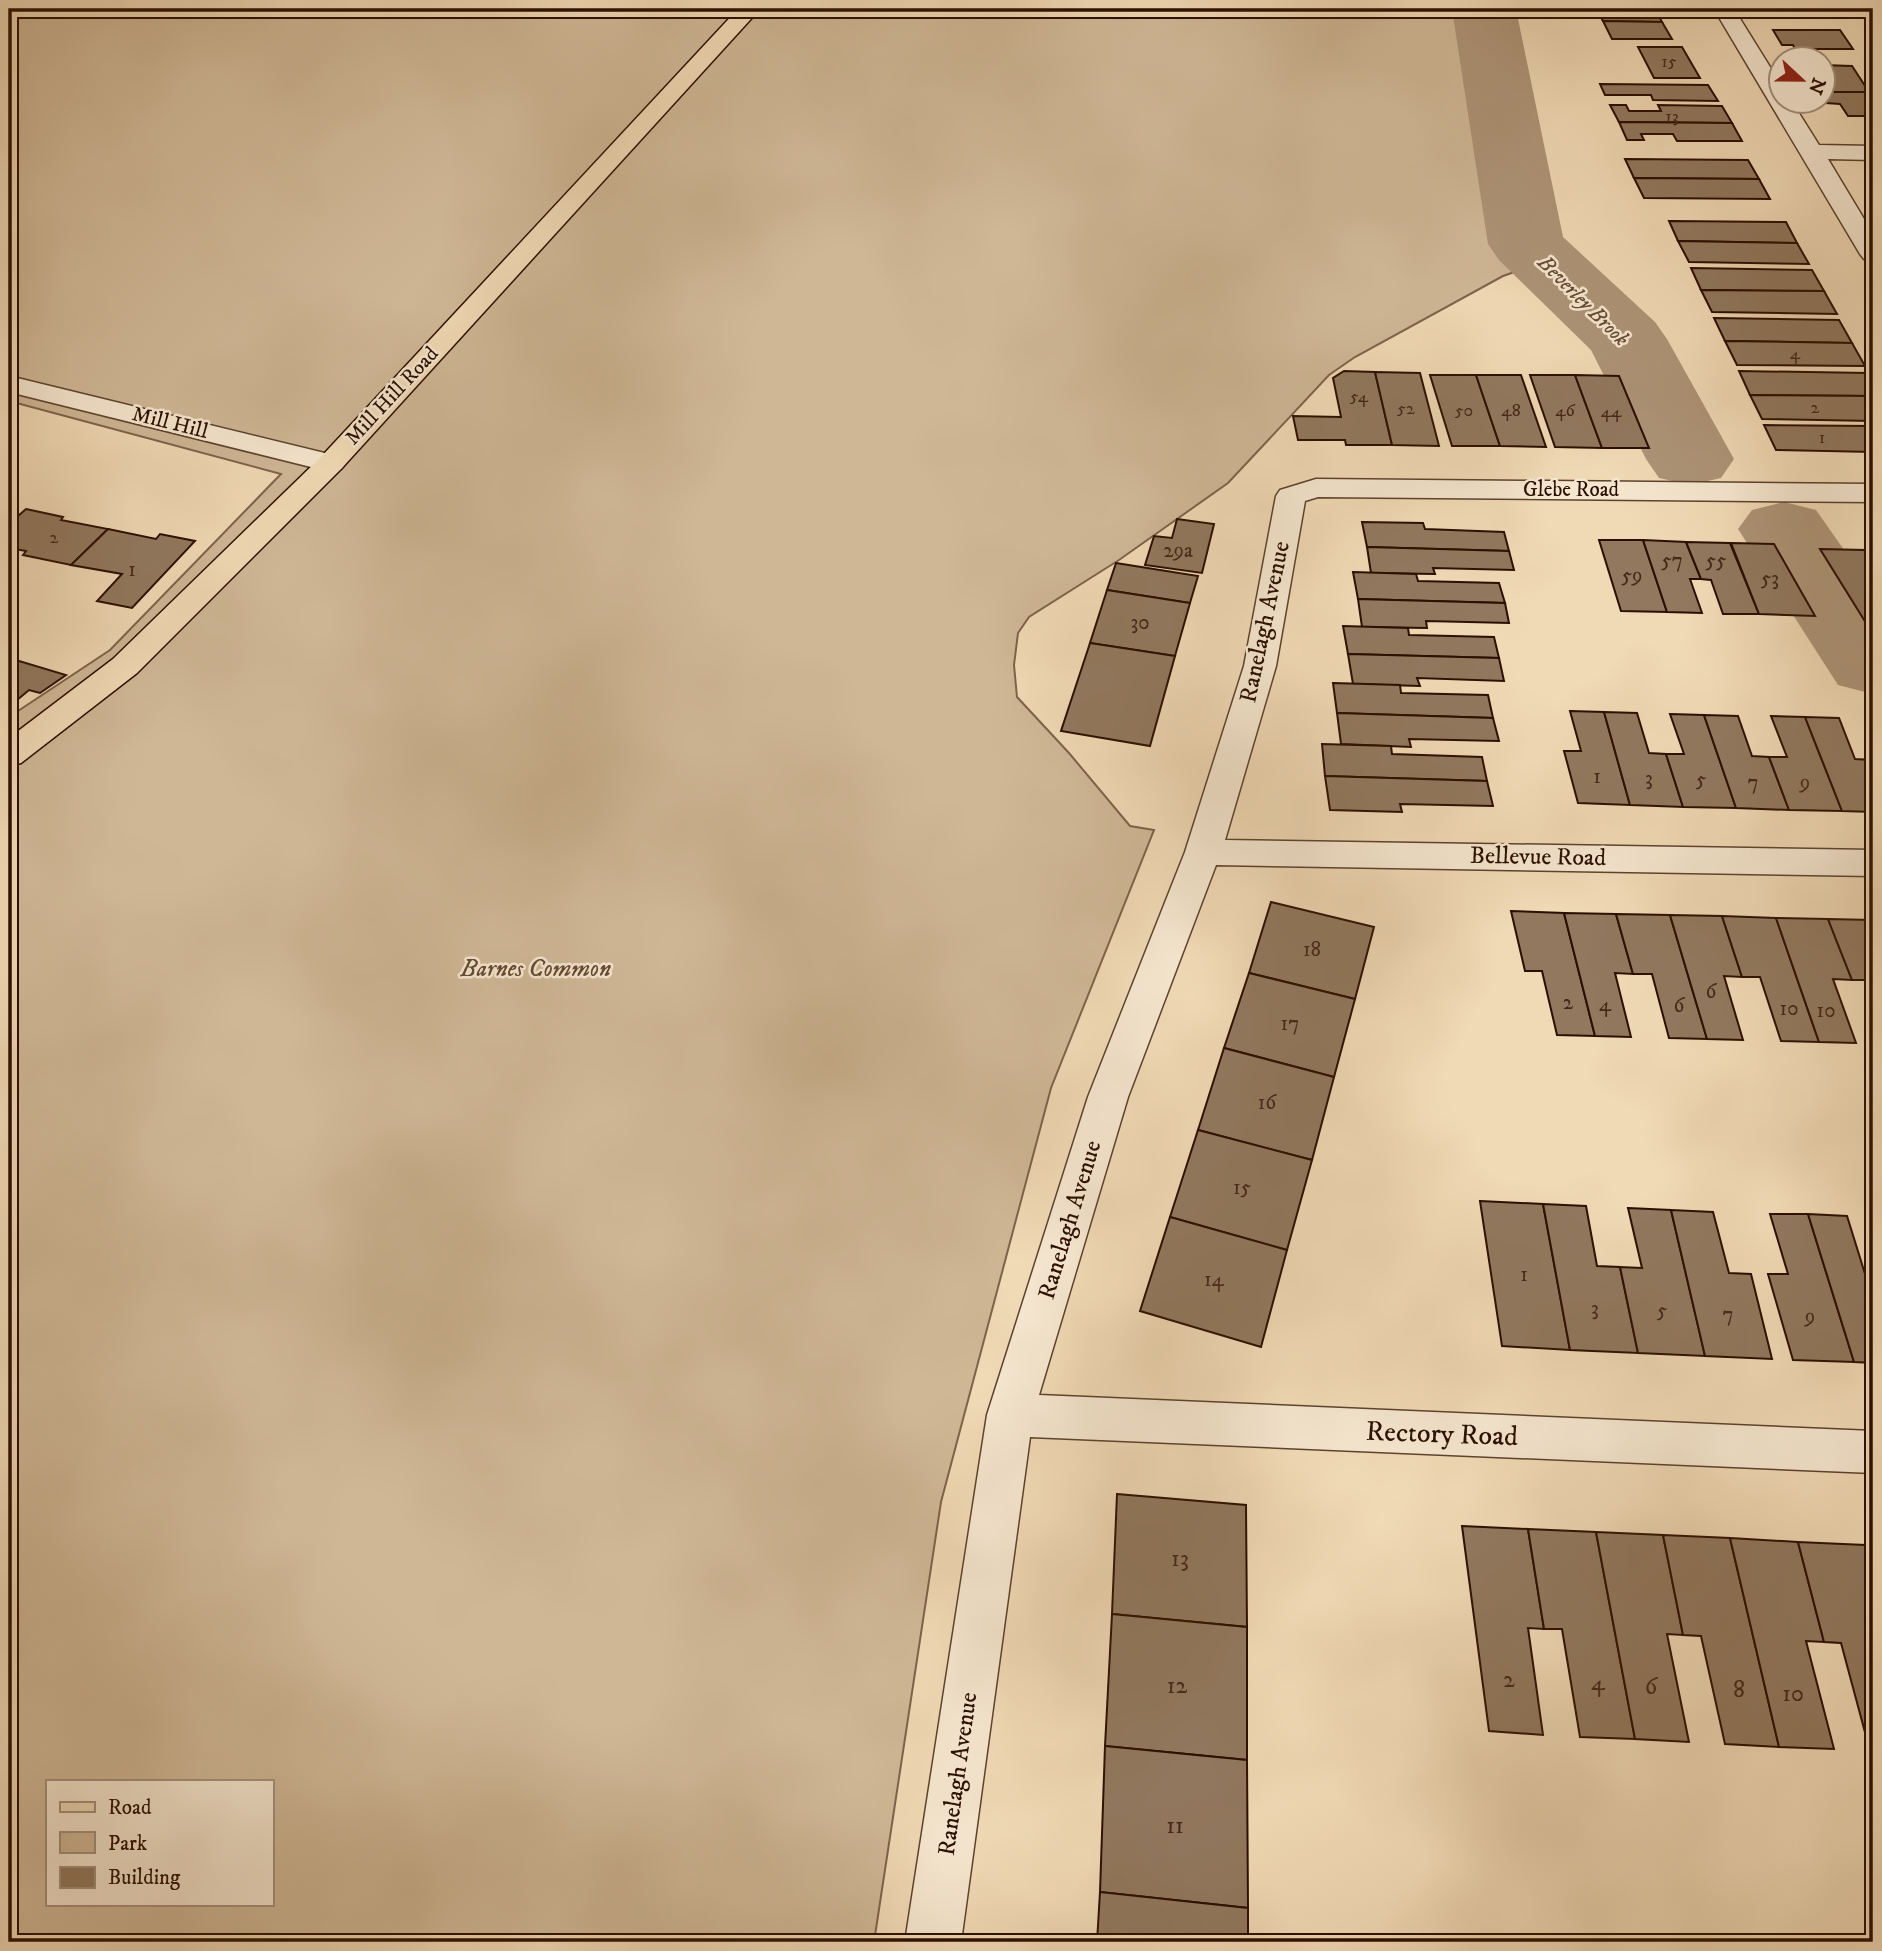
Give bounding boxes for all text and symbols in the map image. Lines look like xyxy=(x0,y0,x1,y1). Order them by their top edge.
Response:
north arrow xyxy=(1766,46,1836,116)
house number: 15 xyxy=(1661,51,1677,73)
text: N xyxy=(1803,74,1830,98)
house number: 13 xyxy=(1665,106,1679,128)
water label: Beverley Brook xyxy=(1531,249,1634,352)
street label: Mill Hill Road xyxy=(340,341,445,451)
house number: 4 xyxy=(1790,343,1801,365)
house number: 54 xyxy=(1350,386,1369,408)
house number: 2 xyxy=(1811,397,1820,419)
house number: 52 xyxy=(1397,398,1415,420)
house number: 50 xyxy=(1455,400,1473,422)
house number: 48 xyxy=(1501,400,1521,422)
house number: 46 xyxy=(1555,400,1575,422)
street label: Mill Hill xyxy=(129,401,211,445)
house number: 44 xyxy=(1601,401,1622,423)
house number: 1 xyxy=(1819,427,1825,449)
street label: Glebe Road xyxy=(1523,477,1620,503)
house number: 2 xyxy=(50,527,59,549)
house number: 29a xyxy=(1163,538,1193,564)
street label: Ranelagh Avenue xyxy=(1233,538,1297,706)
house number: 57 xyxy=(1661,548,1683,574)
house number: 55 xyxy=(1706,548,1726,574)
house number: 1 xyxy=(128,557,136,583)
house number: 59 xyxy=(1622,563,1642,589)
house number: 53 xyxy=(1761,566,1779,592)
house number: 30 xyxy=(1130,610,1150,636)
house number: 1 xyxy=(1593,764,1601,790)
house number: 3 xyxy=(1645,766,1653,792)
house number: 5 xyxy=(1696,767,1706,793)
house number: 7 xyxy=(1747,770,1759,796)
house number: 9 xyxy=(1799,770,1810,796)
street label: Bellevue Road xyxy=(1470,841,1606,873)
house number: 18 xyxy=(1303,937,1321,963)
park label: Barnes Common xyxy=(460,954,611,984)
house number: 6 xyxy=(1706,979,1718,1005)
house number: 2 xyxy=(1563,990,1574,1016)
house number: 4 xyxy=(1599,992,1612,1018)
house number: 6 xyxy=(1674,993,1686,1019)
house number: 10 xyxy=(1780,996,1798,1022)
house number: 10 xyxy=(1817,998,1835,1024)
house number: 17 xyxy=(1281,1011,1299,1037)
house number: 16 xyxy=(1258,1090,1277,1116)
street label: Ranelagh Avenue xyxy=(1032,1137,1108,1303)
house number: 15 xyxy=(1233,1175,1251,1201)
house number: 1 xyxy=(1520,1262,1528,1288)
house number: 14 xyxy=(1204,1267,1225,1293)
house number: 3 xyxy=(1591,1296,1599,1322)
house number: 5 xyxy=(1657,1298,1667,1324)
house number: 7 xyxy=(1722,1302,1734,1328)
house number: 9 xyxy=(1804,1304,1815,1330)
street label: Rectory Road xyxy=(1365,1414,1519,1454)
house number: 13 xyxy=(1171,1544,1189,1574)
house number: 2 xyxy=(1503,1665,1515,1695)
house number: 4 xyxy=(1591,1668,1606,1698)
house number: 12 xyxy=(1167,1671,1188,1701)
house number: 6 xyxy=(1645,1672,1659,1702)
house number: 8 xyxy=(1733,1675,1745,1705)
house number: 10 xyxy=(1782,1679,1804,1709)
street label: Ranelagh Avenue xyxy=(932,1690,984,1858)
legend xyxy=(46,1780,273,1906)
text: Road xyxy=(108,1795,152,1821)
house number: 11 xyxy=(1166,1811,1184,1841)
text: Park xyxy=(108,1831,148,1857)
text: Building xyxy=(108,1865,181,1891)

